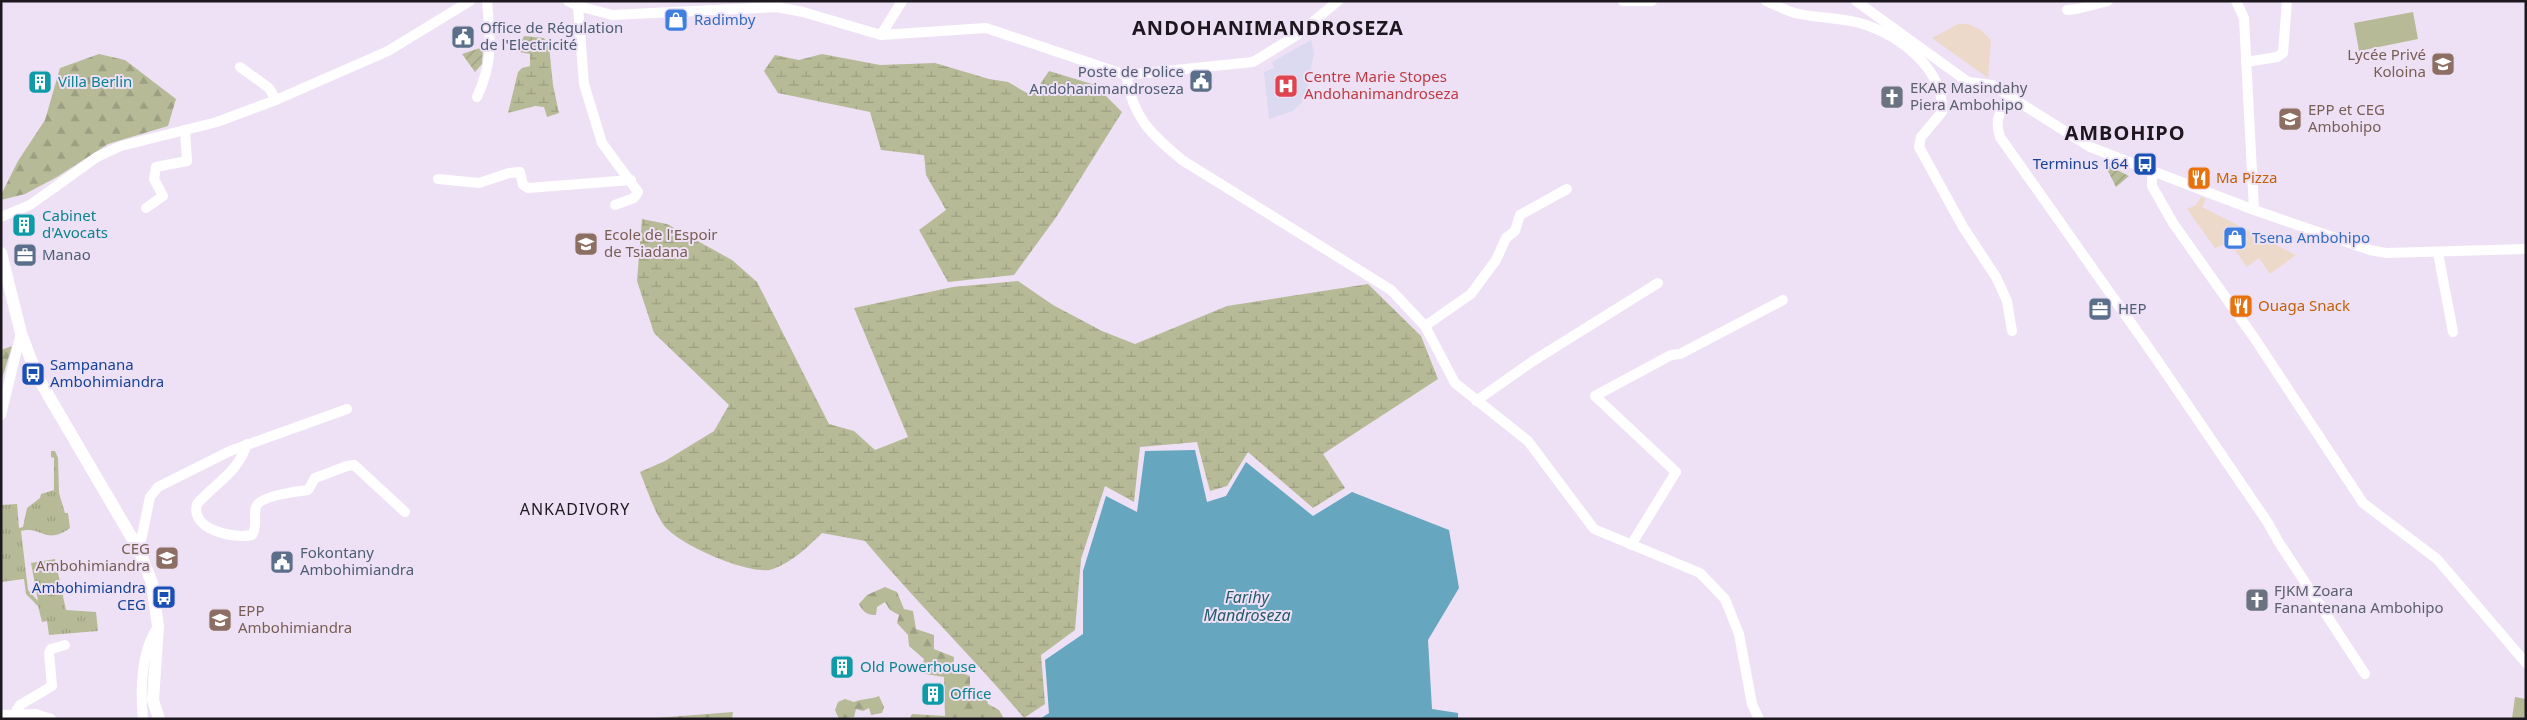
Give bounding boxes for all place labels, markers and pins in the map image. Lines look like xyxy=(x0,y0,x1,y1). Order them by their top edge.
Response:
shop icon: Radimby xyxy=(663,7,689,33)
place label: Radimby xyxy=(694,9,756,29)
place label: Office de Régulation de l'Electricité xyxy=(480,17,623,54)
public building icon: Office de Régulation de l'Electricité xyxy=(450,24,476,50)
place label: Lycée Privé Koloina xyxy=(2347,44,2426,81)
school or university icon: Lycée Privé Koloina xyxy=(2430,51,2456,77)
place label: Poste de Police Andohanimandroseza xyxy=(1029,61,1184,98)
place label: Centre Marie Stopes Andohanimandroseza xyxy=(1304,66,1459,103)
public building icon: Poste de Police Andohanimandroseza xyxy=(1188,68,1214,94)
building icon: Villa Berlin xyxy=(27,69,53,95)
place label: Villa Berlin xyxy=(58,71,132,91)
hospital icon: Centre Marie Stopes Andohanimandroseza xyxy=(1273,73,1299,99)
place label: EKAR Masindahy Piera Ambohipo xyxy=(1910,77,2028,114)
church icon: EKAR Masindahy Piera Ambohipo xyxy=(1879,84,1905,110)
place label: EPP et CEG Ambohipo xyxy=(2308,99,2385,136)
school or university icon: EPP et CEG Ambohipo xyxy=(2277,106,2303,132)
bus stop icon: Terminus 164 xyxy=(2132,151,2158,177)
place label: Terminus 164 xyxy=(2033,153,2128,173)
restaurant icon: Ma Pizza xyxy=(2186,165,2212,191)
place label: Ma Pizza xyxy=(2216,167,2277,187)
place label: Cabinet d'Avocats xyxy=(42,205,108,242)
building icon: Cabinet d'Avocats xyxy=(11,212,37,238)
place label: Ecole de l'Espoir de Tsiadana xyxy=(604,224,718,261)
shop icon: Tsena Ambohipo xyxy=(2222,225,2248,251)
place label: Tsena Ambohipo xyxy=(2252,227,2370,247)
school or university icon: Ecole de l'Espoir de Tsiadana xyxy=(573,231,599,257)
office icon: Manao xyxy=(12,242,38,268)
place label: Manao xyxy=(42,244,91,264)
restaurant icon: Ouaga Snack xyxy=(2228,293,2254,319)
place label: Ouaga Snack xyxy=(2258,295,2350,315)
office icon: HEP xyxy=(2087,296,2113,322)
place label: HEP xyxy=(2118,298,2147,318)
place label: Sampanana Ambohimiandra xyxy=(50,354,164,391)
bus stop icon: Sampanana Ambohimiandra xyxy=(20,361,46,387)
place label: CEG Ambohimiandra xyxy=(36,538,150,575)
place label: Fokontany Ambohimiandra xyxy=(300,542,414,579)
school or university icon: CEG Ambohimiandra xyxy=(154,545,180,571)
public building icon: Fokontany Ambohimiandra xyxy=(269,549,295,575)
place label: Ambohimiandra CEG xyxy=(32,577,146,614)
place label: FJKM Zoara Fanantenana Ambohipo xyxy=(2274,580,2444,617)
bus stop icon: Ambohimiandra CEG xyxy=(151,584,177,610)
church icon: FJKM Zoara Fanantenana Ambohipo xyxy=(2244,587,2270,613)
place label: EPP Ambohimiandra xyxy=(238,600,352,637)
school or university icon: EPP Ambohimiandra xyxy=(207,607,233,633)
building icon: Old Powerhouse xyxy=(829,654,855,680)
place label: Old Powerhouse xyxy=(860,656,976,676)
building icon: Office xyxy=(920,681,946,707)
place label: Office xyxy=(950,683,992,703)

